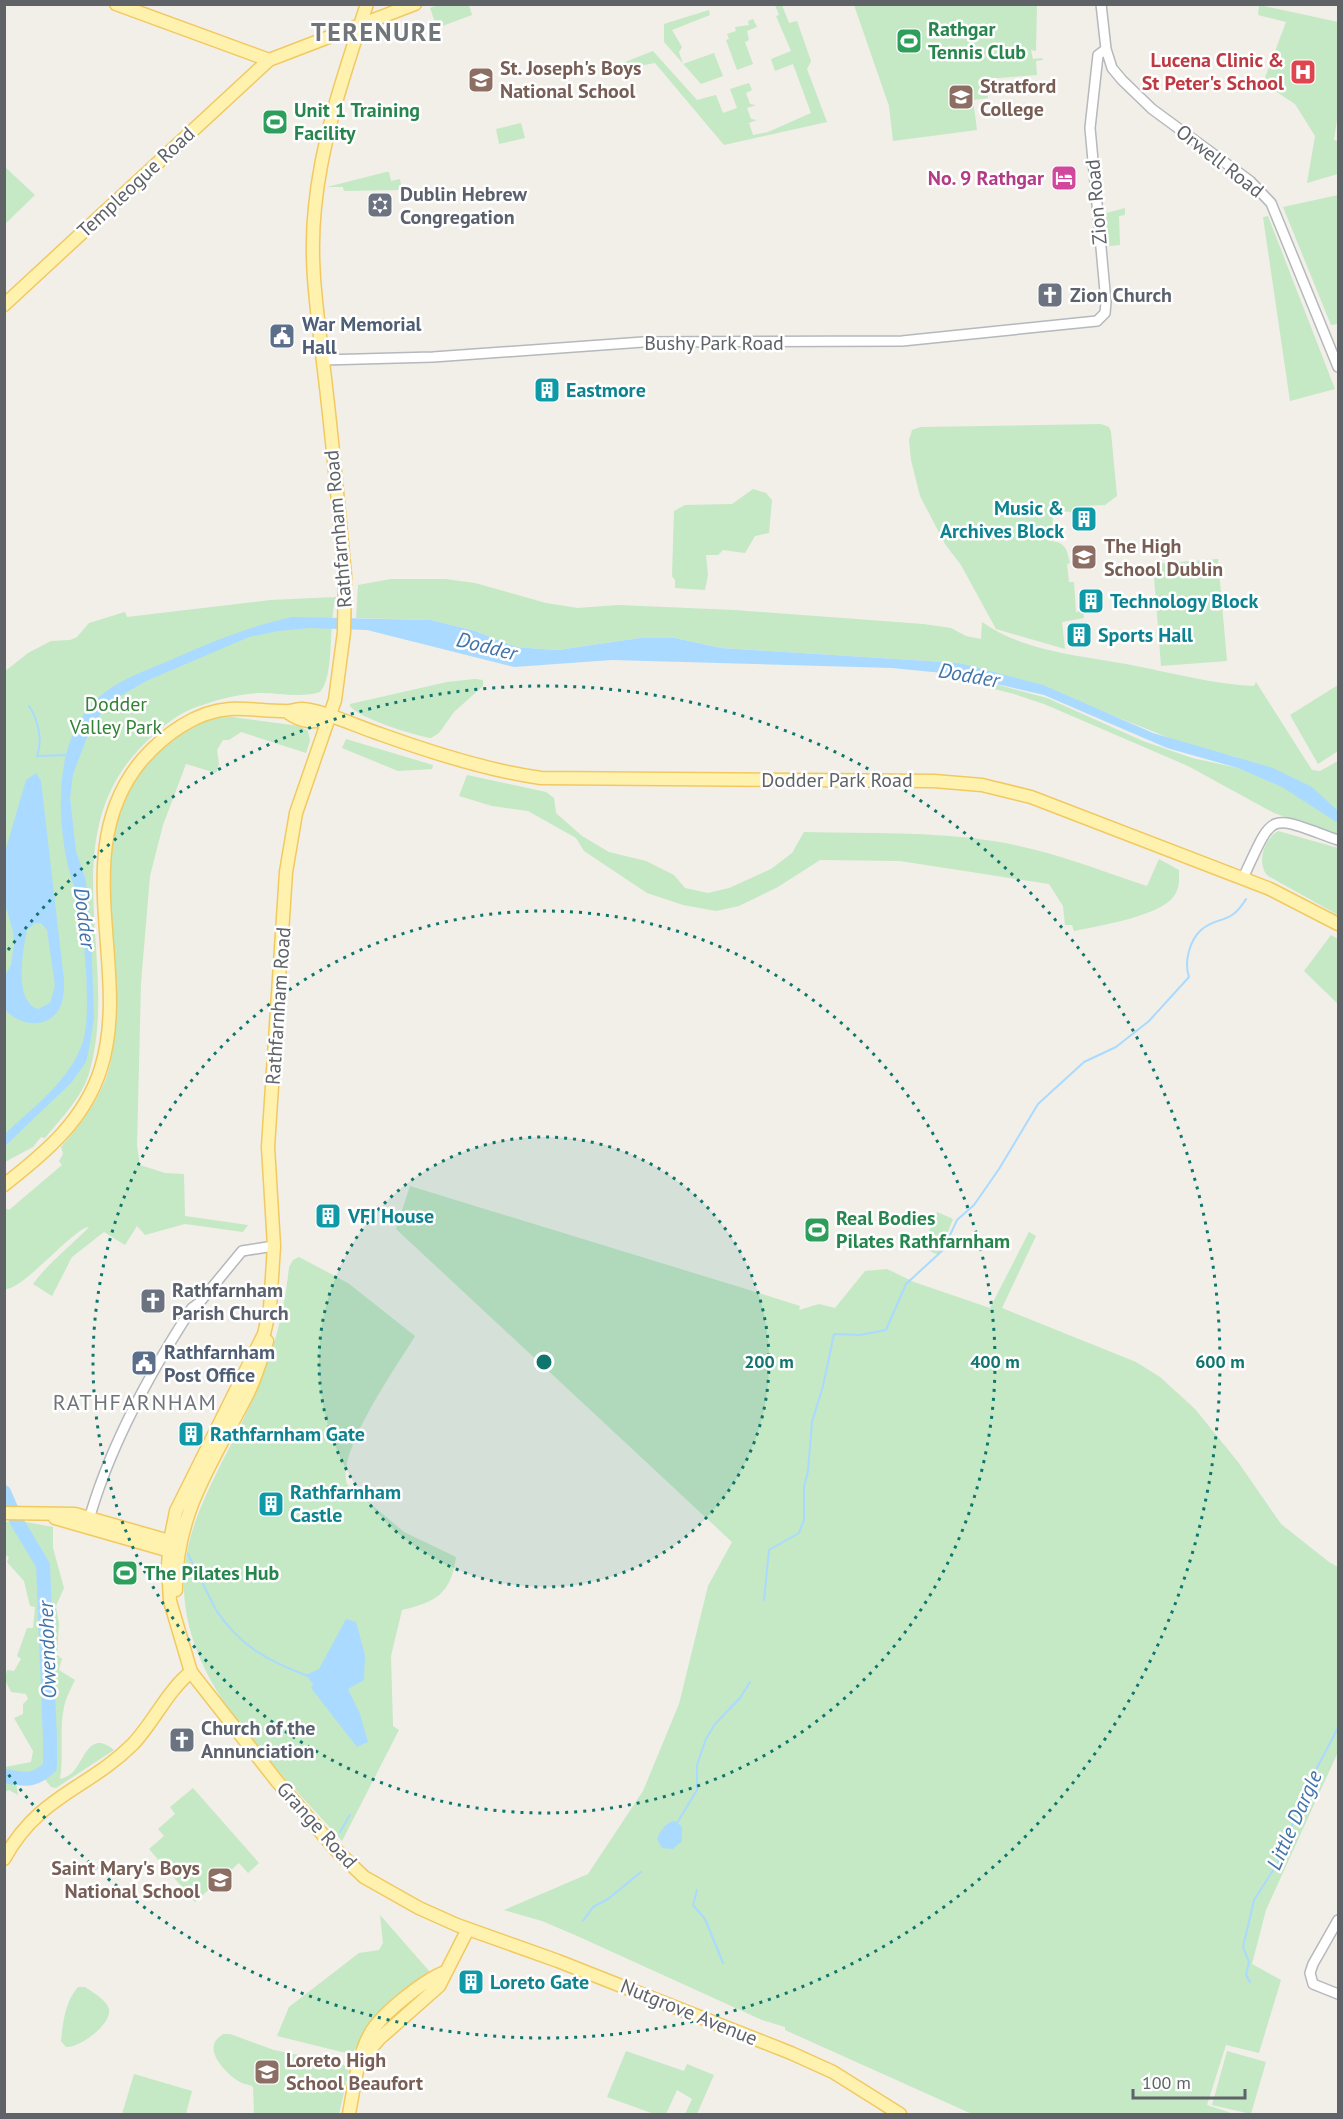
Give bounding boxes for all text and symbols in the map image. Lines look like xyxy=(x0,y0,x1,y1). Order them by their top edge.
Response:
district label: TERENURE xyxy=(311,15,443,48)
place label: Rathgar Tennis Club xyxy=(928,16,1026,65)
sports icon: Rathgar Tennis Club xyxy=(894,26,924,56)
place label: Lucena Clinic & St Peter's School xyxy=(1142,47,1284,96)
place label: St. Joseph's Boys National School xyxy=(500,55,641,104)
hospital icon: Lucena Clinic & St Peter's School xyxy=(1288,57,1318,87)
school or university icon: St. Joseph's Boys National School xyxy=(466,65,496,95)
place label: Stratford College xyxy=(980,73,1056,122)
school or university icon: Stratford College xyxy=(946,82,976,112)
place label: Unit 1 Training Facility xyxy=(294,97,420,146)
sports icon: Unit 1 Training Facility xyxy=(260,107,290,137)
street label: Orwell Road xyxy=(1171,119,1269,203)
street label: Templeogue Road xyxy=(72,121,200,243)
street label: Zion Road xyxy=(1079,158,1113,246)
hotel icon: No. 9 Rathgar xyxy=(1049,163,1079,193)
place label: No. 9 Rathgar xyxy=(928,165,1044,191)
place label: Dublin Hebrew Congregation xyxy=(400,181,528,230)
synagogue icon: Dublin Hebrew Congregation xyxy=(365,190,395,220)
church icon: Zion Church xyxy=(1035,280,1065,310)
place label: Zion Church xyxy=(1070,282,1172,308)
place label: War Memorial Hall xyxy=(302,311,422,360)
public building icon: War Memorial Hall xyxy=(267,321,297,351)
street label: Bushy Park Road xyxy=(644,330,784,356)
building icon: Eastmore xyxy=(532,375,562,405)
place label: Eastmore xyxy=(566,377,646,403)
street label: Rathfarnham Road xyxy=(318,449,358,609)
place label: Music & Archives Block xyxy=(940,495,1064,544)
building icon: Music & Archives Block xyxy=(1069,504,1099,534)
place label: The High School Dublin xyxy=(1104,533,1223,582)
school or university icon: The High School Dublin xyxy=(1069,542,1099,572)
building icon: Technology Block xyxy=(1076,586,1106,616)
place label: Technology Block xyxy=(1110,588,1258,614)
building icon: Sports Hall xyxy=(1064,620,1094,650)
place label: Sports Hall xyxy=(1098,622,1193,648)
water label: Dodder xyxy=(454,625,522,667)
water label: Dodder xyxy=(936,656,1004,694)
park label: Dodder Valley Park xyxy=(69,691,163,740)
street label: Dodder Park Road xyxy=(761,767,913,793)
water label: Dodder xyxy=(68,886,102,952)
street label: Rathfarnham Road xyxy=(260,926,296,1086)
building icon: VFI House xyxy=(313,1201,343,1231)
place label: VFI House xyxy=(347,1203,434,1229)
place label: Real Bodies Pilates Rathfarnham xyxy=(836,1205,1010,1254)
sports icon: Real Bodies Pilates Rathfarnham xyxy=(802,1215,832,1245)
place label: Rathfarnham Parish Church xyxy=(172,1277,289,1326)
church icon: Rathfarnham Parish Church xyxy=(138,1286,168,1316)
place label: Rathfarnham Post Office xyxy=(164,1339,275,1388)
public building icon: Rathfarnham Post Office xyxy=(129,1348,159,1378)
text: 200 m xyxy=(744,1350,794,1373)
text: 400 m xyxy=(970,1350,1020,1373)
text: 600 m xyxy=(1195,1350,1245,1373)
centre of rings xyxy=(534,1352,554,1372)
district label: RATHFARNHAM xyxy=(53,1388,217,1416)
building icon: Rathfarnham Gate xyxy=(176,1419,206,1449)
place label: Rathfarnham Gate xyxy=(210,1421,365,1447)
place label: Rathfarnham Castle xyxy=(290,1479,401,1528)
building icon: Rathfarnham Castle xyxy=(256,1489,286,1519)
sports icon: The Pilates Hub xyxy=(110,1558,140,1588)
place label: The Pilates Hub xyxy=(144,1560,279,1586)
water label: Owendoher xyxy=(32,1599,62,1699)
place label: Church of the Annunciation xyxy=(201,1715,316,1764)
church icon: Church of the Annunciation xyxy=(167,1725,197,1755)
water label: Little Dargle xyxy=(1260,1766,1328,1874)
street label: Grange Road xyxy=(271,1776,363,1874)
place label: Saint Mary's Boys National School xyxy=(51,1855,200,1904)
school or university icon: Saint Mary's Boys National School xyxy=(205,1865,235,1895)
building icon: Loreto Gate xyxy=(456,1967,486,1997)
place label: Loreto Gate xyxy=(490,1969,589,1995)
street label: Nutgrove Avenue xyxy=(617,1973,761,2051)
place label: Loreto High School Beaufort xyxy=(286,2047,423,2096)
school or university icon: Loreto High School Beaufort xyxy=(252,2057,282,2087)
scale bar xyxy=(1133,2062,1246,2100)
text: 100 m xyxy=(1142,2071,1191,2094)

